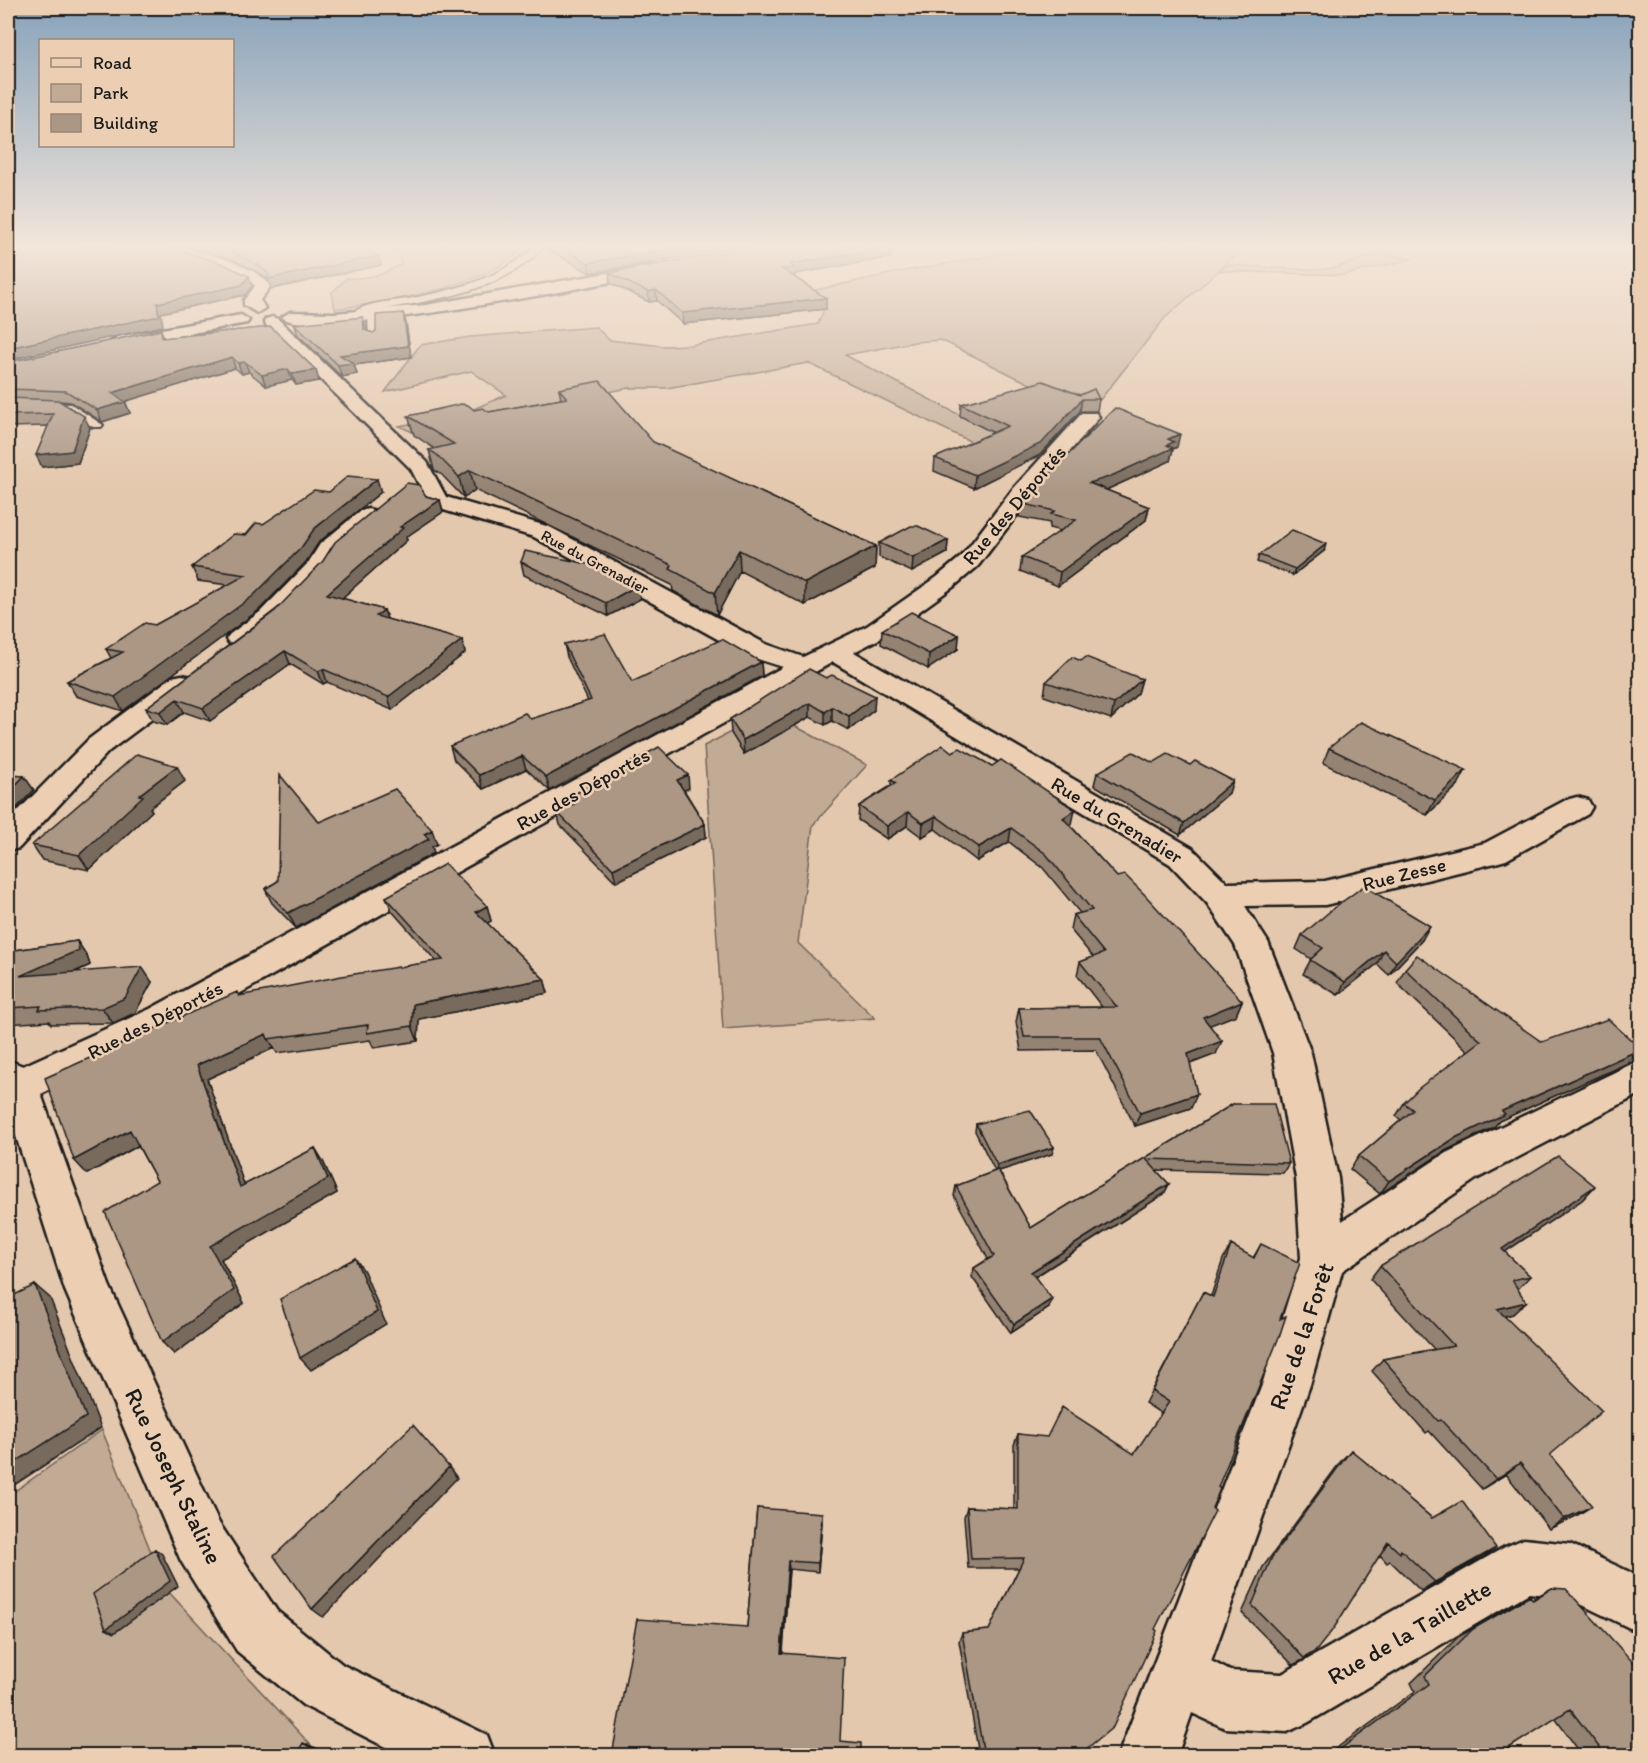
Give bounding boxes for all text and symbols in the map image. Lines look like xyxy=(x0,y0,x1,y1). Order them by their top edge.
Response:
legend xyxy=(39,39,234,147)
text: Road xyxy=(93,52,132,74)
text: Park xyxy=(93,82,128,104)
text: Building xyxy=(93,112,159,134)
street label: Rue des Déportés xyxy=(957,440,1071,570)
street label: Rue du Grenadier xyxy=(538,526,652,598)
street label: Rue des Déportés xyxy=(512,742,654,836)
street label: Rue du Grenadier xyxy=(1047,771,1187,869)
street label: Rue Zesse xyxy=(1360,852,1448,896)
street label: Rue des Déportés xyxy=(83,976,227,1064)
street label: Rue de la Forêt xyxy=(1262,1258,1340,1414)
street label: Rue Joseph Staline xyxy=(119,1383,229,1569)
street label: Rue de la Taillette xyxy=(1322,1573,1496,1691)

